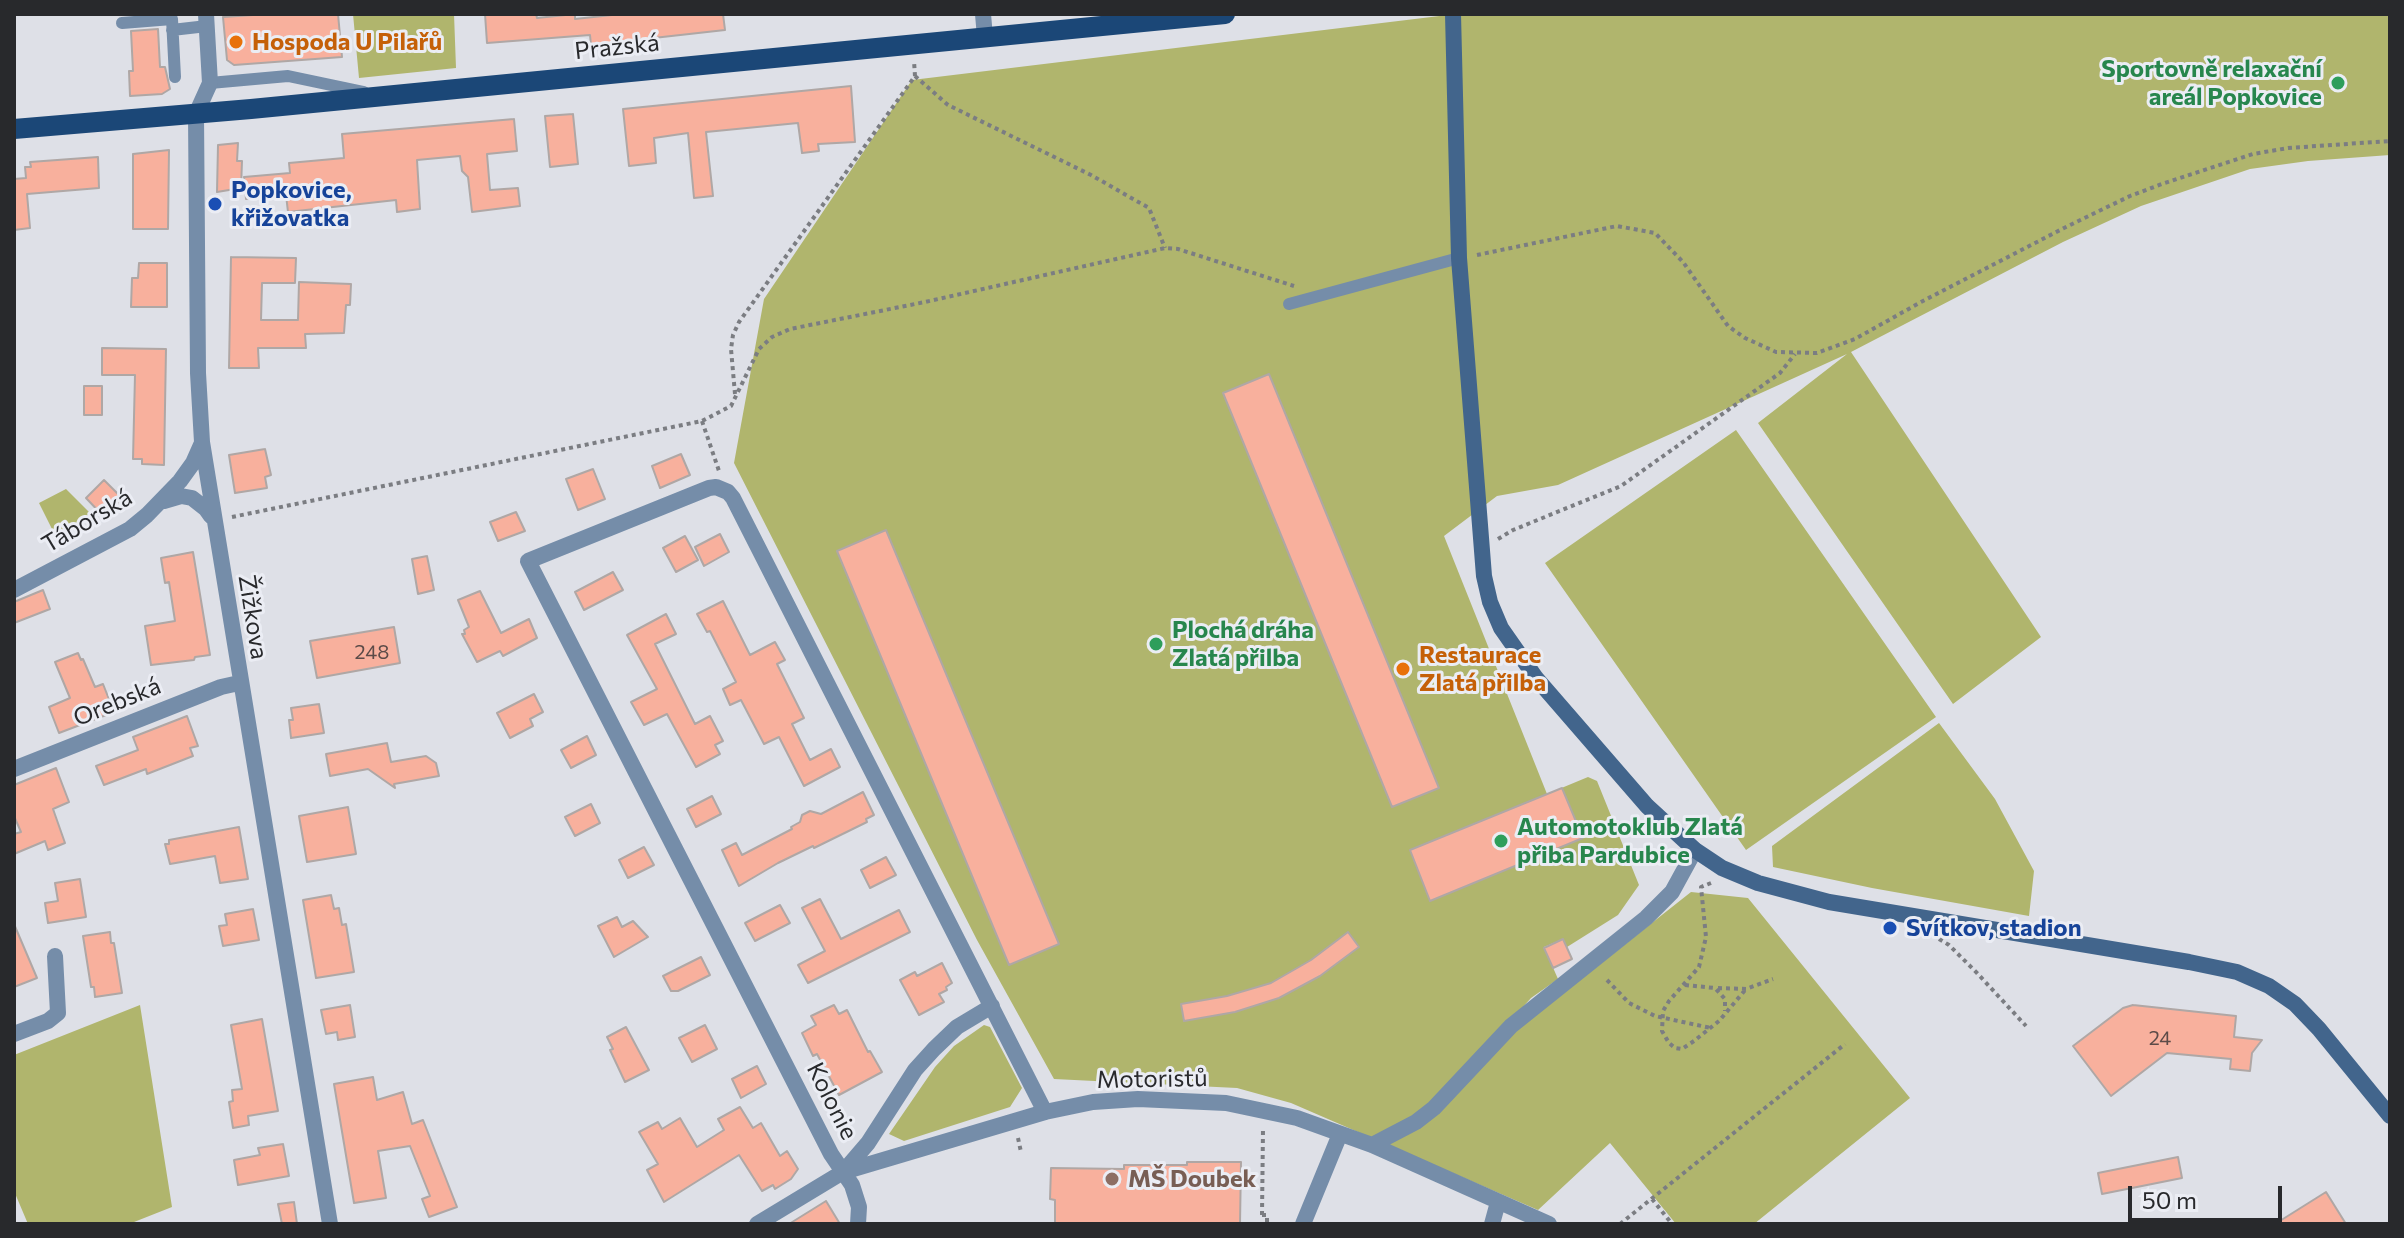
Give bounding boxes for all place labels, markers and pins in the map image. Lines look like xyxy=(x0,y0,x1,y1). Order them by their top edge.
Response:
place label: Hospoda U Pilařů xyxy=(252,28,442,56)
marker: Hospoda U Pilařů xyxy=(227,33,245,51)
place label: Sportovně relaxační areál Popkovice xyxy=(2101,55,2322,111)
marker: Sportovně relaxační areál Popkovice xyxy=(2329,74,2347,92)
place label: Popkovice, křižovatka xyxy=(231,176,352,232)
marker: Popkovice, křižovatka xyxy=(206,195,224,213)
place label: Plochá dráha Zlatá přilba xyxy=(1172,616,1314,672)
marker: Plochá dráha Zlatá přilba xyxy=(1147,635,1165,653)
place label: Restaurace Zlatá přilba xyxy=(1419,641,1546,697)
marker: Restaurace Zlatá přilba xyxy=(1394,660,1412,678)
place label: Automotoklub Zlatá přiba Pardubice xyxy=(1517,813,1743,869)
marker: Automotoklub Zlatá přiba Pardubice xyxy=(1492,832,1510,850)
place label: Svítkov, stadion xyxy=(1906,914,2082,942)
marker: Svítkov, stadion xyxy=(1881,919,1899,937)
place label: MŠ Doubek xyxy=(1128,1165,1256,1193)
marker: MŠ Doubek xyxy=(1103,1170,1121,1188)

